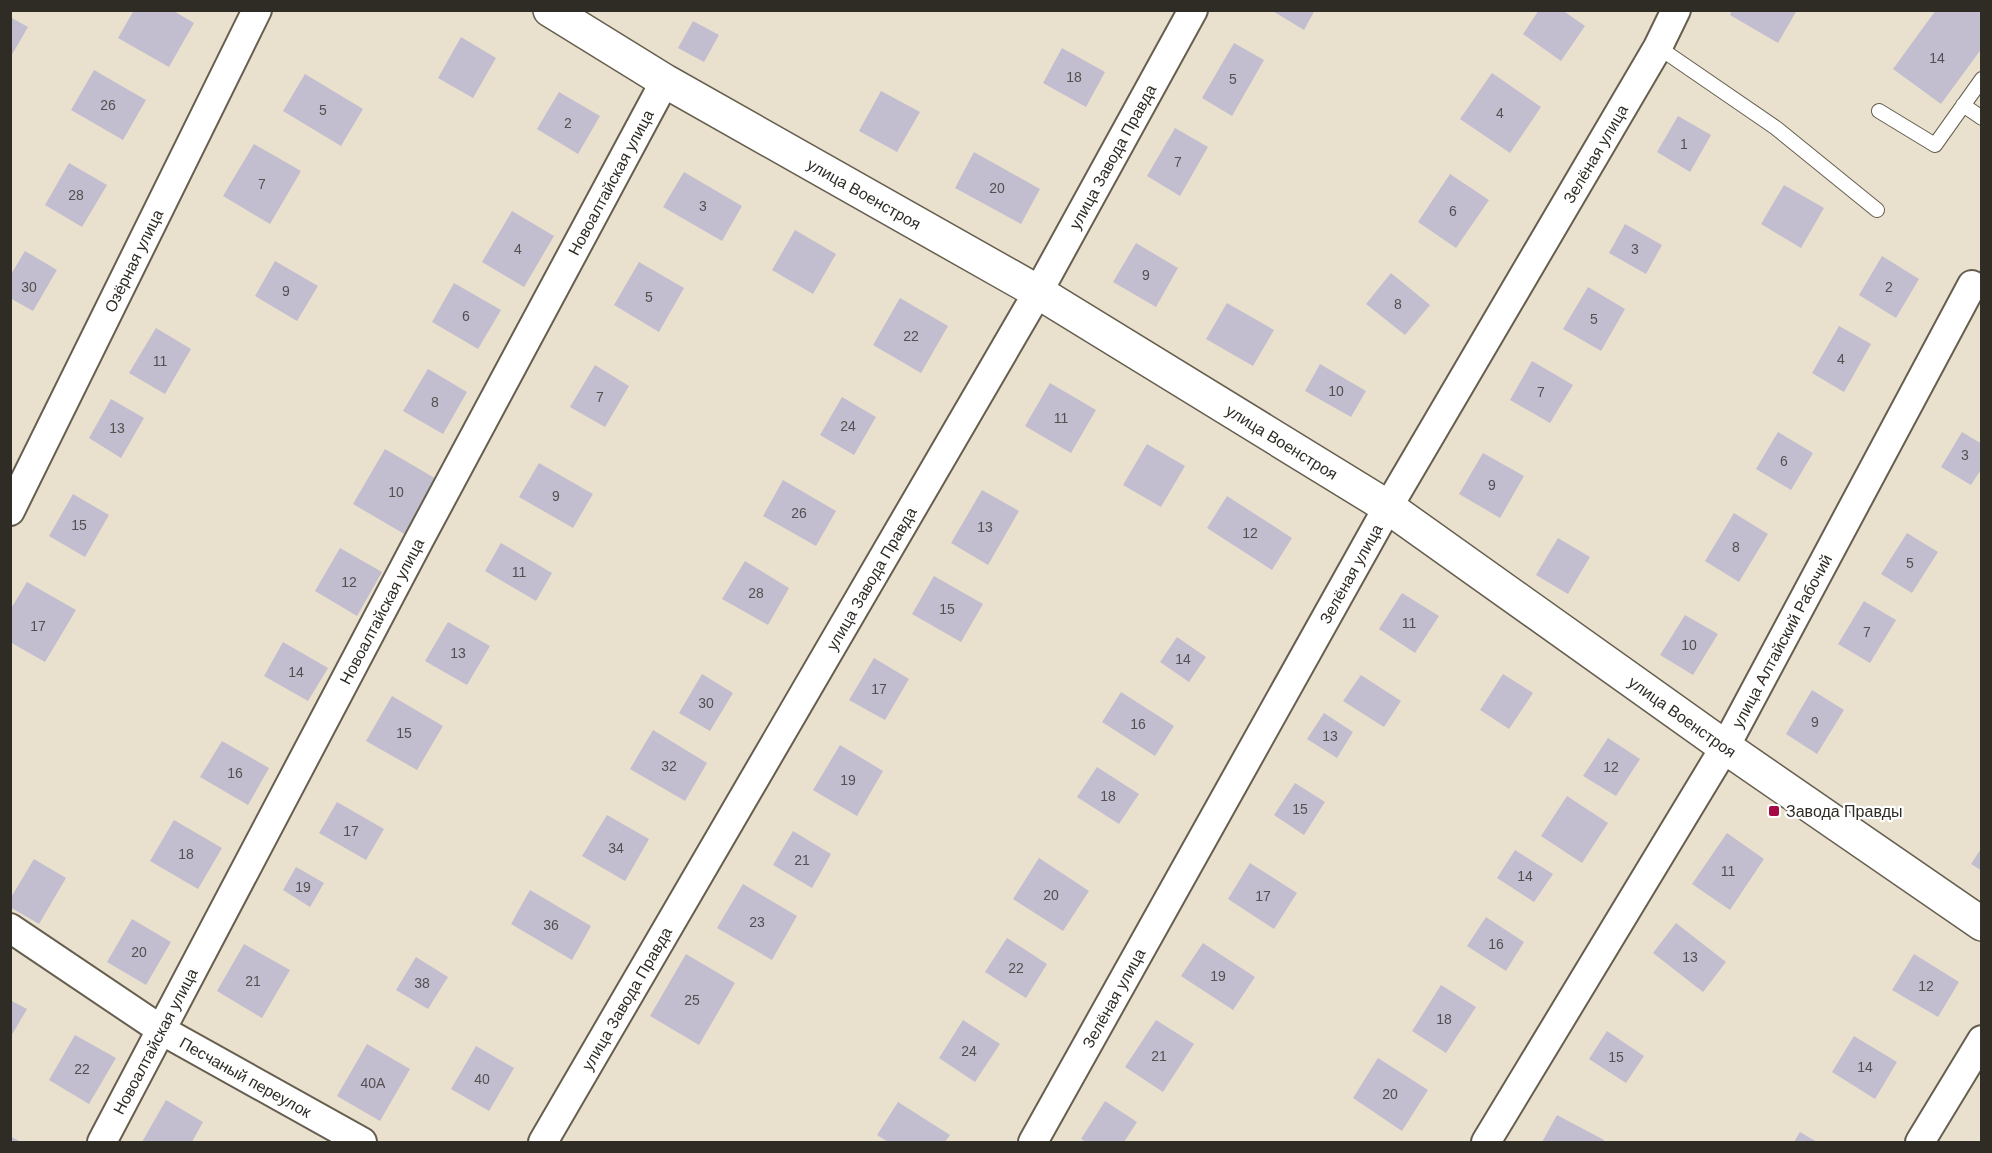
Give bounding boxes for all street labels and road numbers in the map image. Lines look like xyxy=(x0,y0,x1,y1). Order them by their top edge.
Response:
street label: улица Завода Правда xyxy=(1066,82,1159,232)
street label: Зелёная улица xyxy=(1560,102,1631,206)
street label: Новоалтайская улица xyxy=(565,107,657,258)
street label: улица Военстроя xyxy=(804,155,924,233)
street label: Озёрная улица xyxy=(101,207,166,315)
street label: улица Военстроя xyxy=(1223,402,1341,483)
street label: улица Завода Правда xyxy=(823,504,920,653)
street label: Зелёная улица xyxy=(1317,521,1386,627)
street label: Новоалтайская улица xyxy=(337,535,427,687)
street label: улица Алтайский Рабочий xyxy=(1729,552,1835,731)
street label: улица Военстроя xyxy=(1625,673,1739,761)
street label: улица Завода Правда xyxy=(579,924,675,1073)
street label: Зелёная улица xyxy=(1079,945,1149,1051)
street label: Новоалтайская улица xyxy=(110,965,201,1117)
street label: Песчаный переулок xyxy=(177,1034,315,1121)

